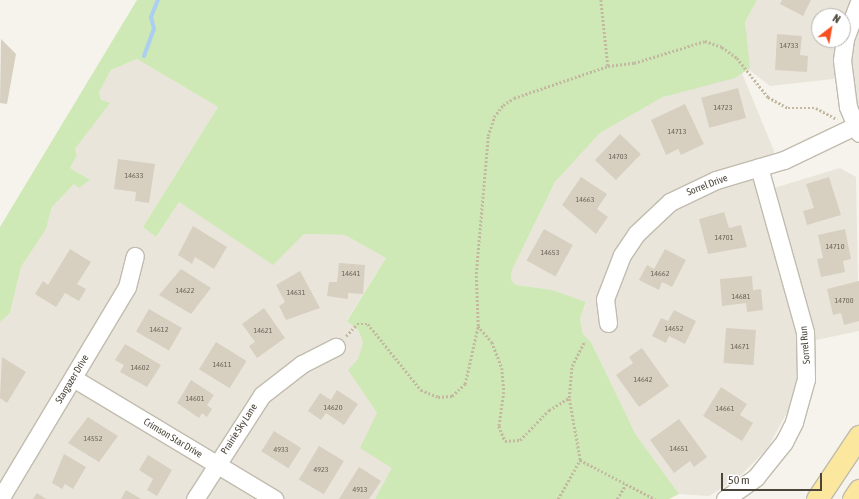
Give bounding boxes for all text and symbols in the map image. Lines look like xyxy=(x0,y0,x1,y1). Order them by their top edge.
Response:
north arrow xyxy=(811,8,851,48)
text: N xyxy=(831,12,843,25)
house number: 14733 xyxy=(780,41,798,51)
house number: 14723 xyxy=(714,103,732,113)
house number: 14713 xyxy=(668,127,686,137)
house number: 14703 xyxy=(609,152,627,162)
house number: 14633 xyxy=(125,171,143,181)
street label: Sorrel Drive xyxy=(685,172,729,198)
house number: 14663 xyxy=(576,195,594,205)
house number: 14701 xyxy=(715,233,733,243)
house number: 14710 xyxy=(826,242,844,252)
house number: 14653 xyxy=(541,248,559,258)
house number: 14641 xyxy=(342,269,360,279)
house number: 14662 xyxy=(651,269,669,279)
house number: 14622 xyxy=(176,286,194,296)
house number: 14631 xyxy=(287,288,305,298)
house number: 14681 xyxy=(732,292,750,302)
house number: 14700 xyxy=(835,296,853,306)
house number: 14652 xyxy=(665,324,683,334)
house number: 14612 xyxy=(150,325,168,335)
house number: 14621 xyxy=(254,326,272,336)
street label: Sorrel Run xyxy=(797,326,813,364)
house number: 14671 xyxy=(731,342,749,352)
street label: Stargazer Drive xyxy=(53,352,91,406)
house number: 14611 xyxy=(213,360,231,370)
house number: 14602 xyxy=(131,363,149,373)
house number: 14642 xyxy=(634,375,652,385)
house number: 14601 xyxy=(186,394,204,404)
street label: Prairie Sky Lane xyxy=(218,402,260,456)
house number: 14620 xyxy=(324,403,342,413)
house number: 14661 xyxy=(716,404,734,414)
street label: Crimson Star Drive xyxy=(141,416,205,460)
house number: 14552 xyxy=(84,434,102,444)
house number: 14651 xyxy=(670,444,688,454)
house number: 4933 xyxy=(273,445,289,455)
house number: 4923 xyxy=(313,465,329,475)
scale bar xyxy=(723,465,824,491)
text: 50 m xyxy=(728,473,750,487)
house number: 4913 xyxy=(352,485,368,495)

